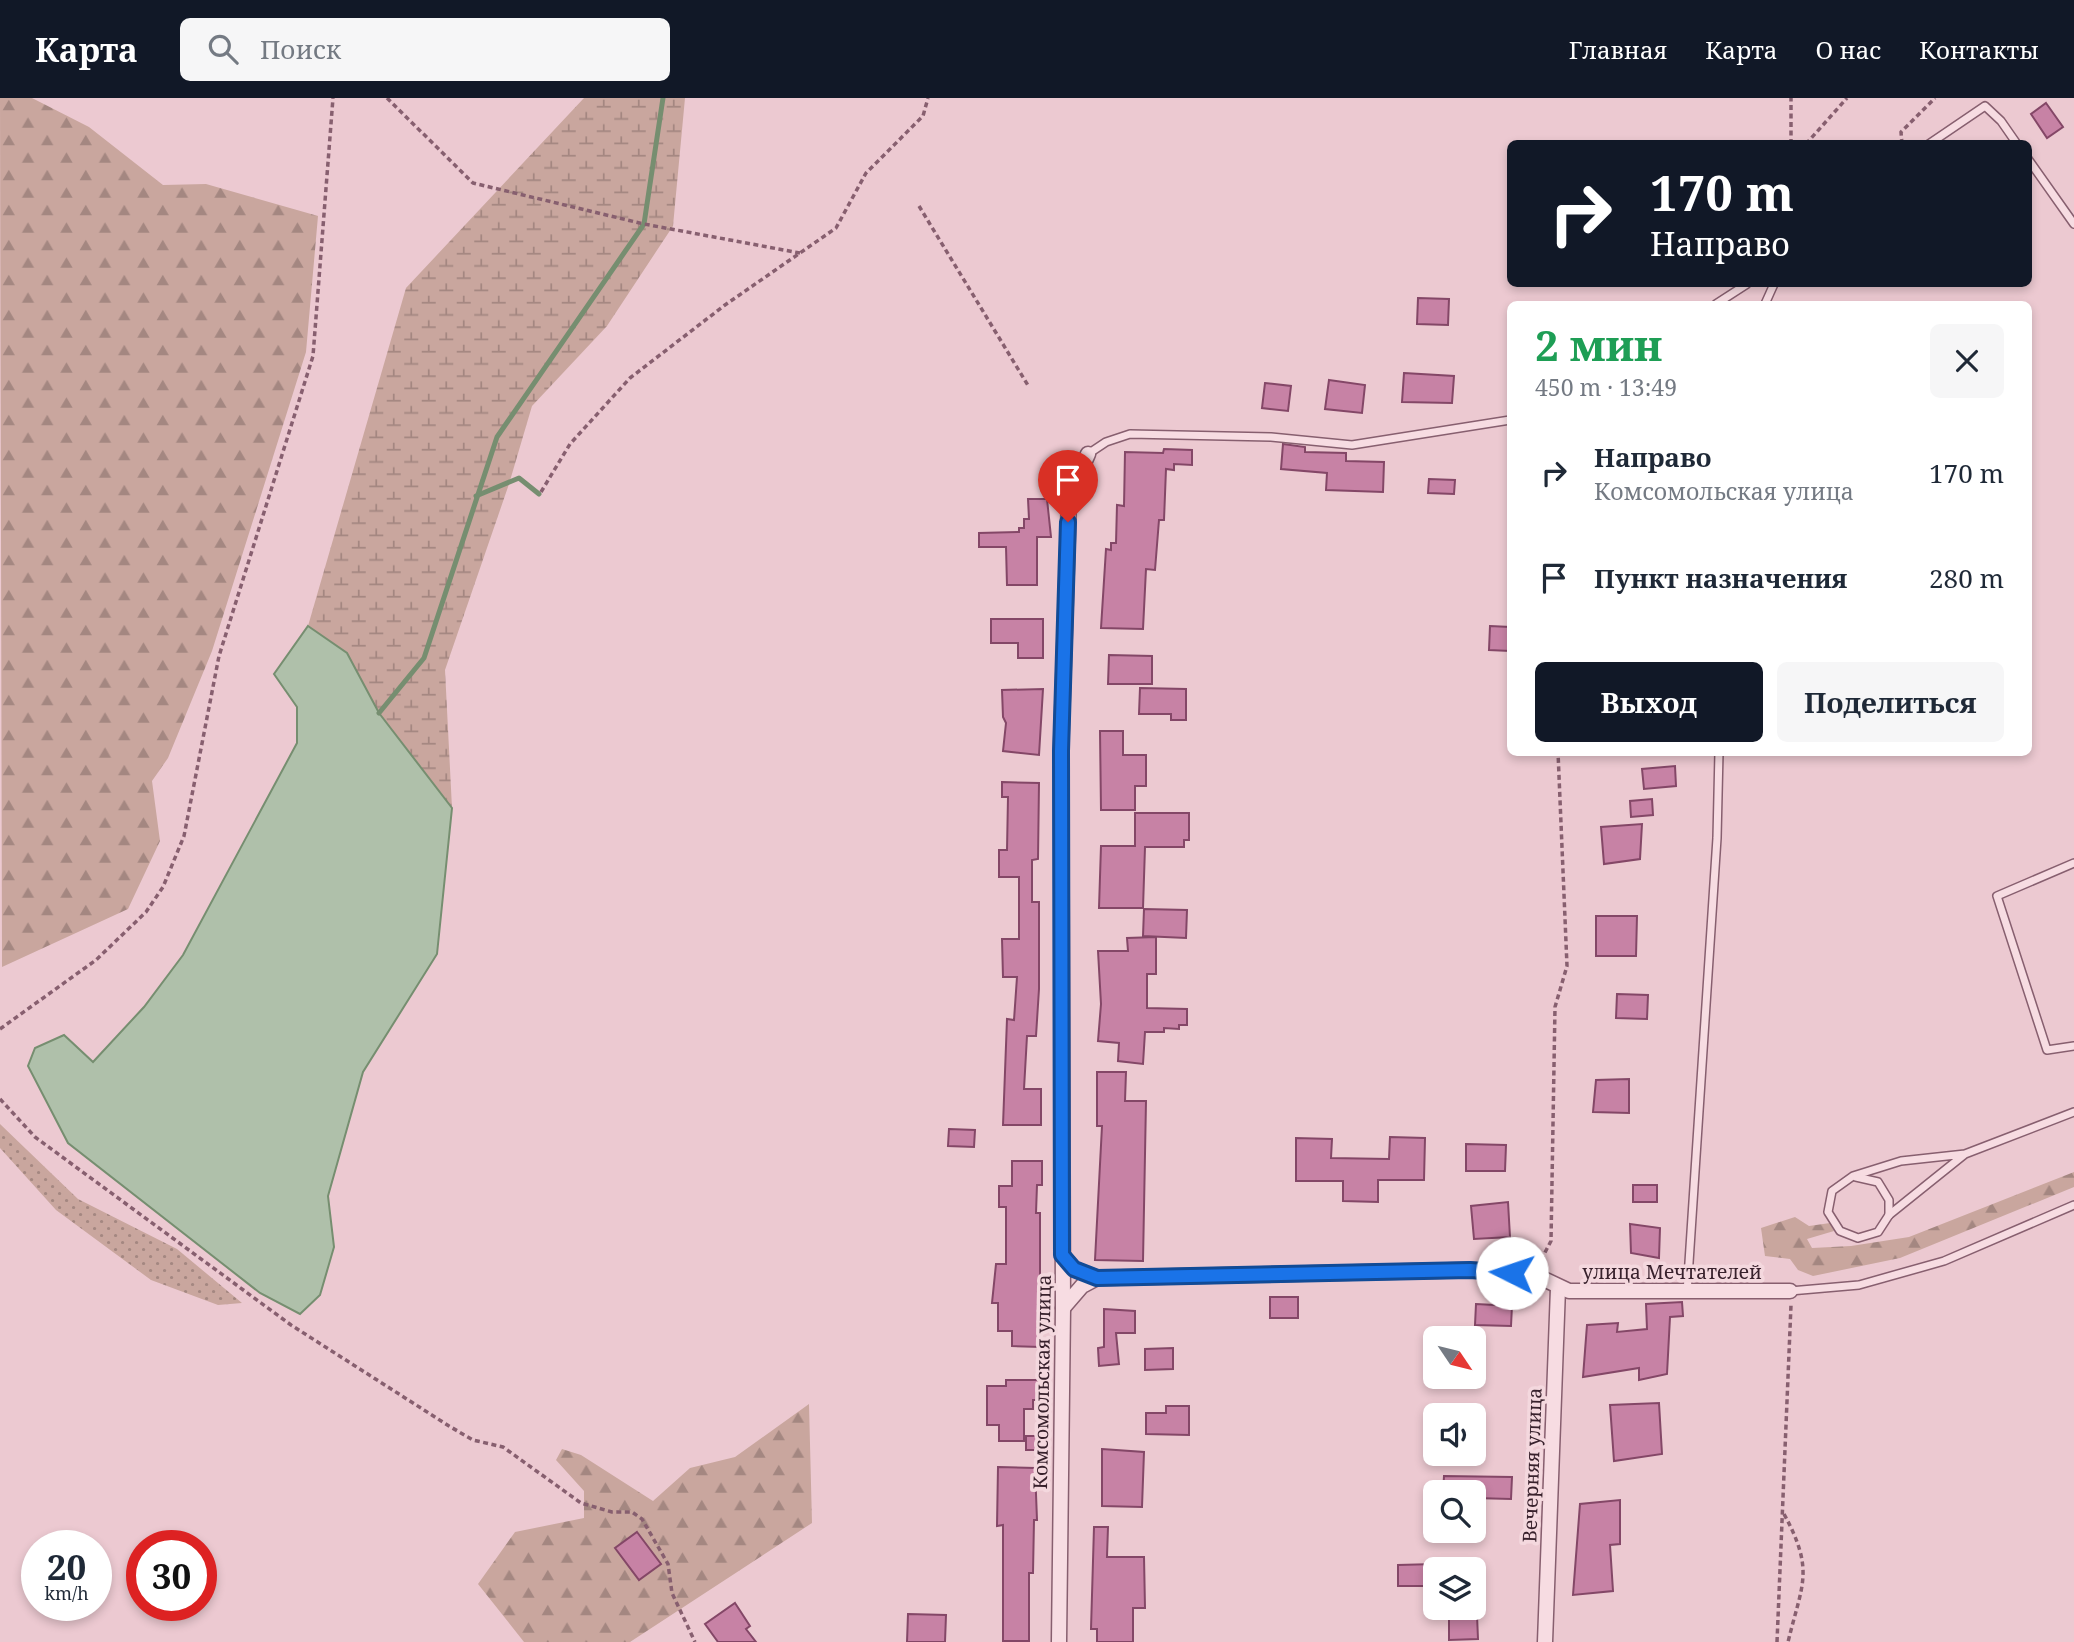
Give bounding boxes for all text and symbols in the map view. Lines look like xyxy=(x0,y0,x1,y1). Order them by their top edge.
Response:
search box xyxy=(180,18,670,81)
text: Карта xyxy=(35,27,138,72)
icon: search xyxy=(204,30,242,68)
text: Поиск xyxy=(260,31,341,67)
text: Главная xyxy=(1569,33,1667,66)
text: Карта xyxy=(1705,33,1778,66)
text: О нас xyxy=(1816,33,1881,66)
text: Контакты xyxy=(1919,33,2039,66)
text: 170 m xyxy=(1650,159,1794,225)
icon: right xyxy=(1535,168,1626,259)
text: Направо xyxy=(1650,222,1790,265)
text: 2 мин xyxy=(1535,316,1662,373)
button: close xyxy=(1930,324,2004,398)
text: 450 m · 13:49 xyxy=(1535,371,1677,403)
text: Направо xyxy=(1594,439,1712,475)
pin xyxy=(1038,450,1098,522)
icon: right xyxy=(1535,454,1573,492)
text: 170 m xyxy=(1929,455,2004,491)
icon: arrive xyxy=(1049,461,1087,499)
text: Комсомольская улица xyxy=(1594,475,1854,507)
icon: arrive xyxy=(1535,559,1573,597)
text: Пункт назначения xyxy=(1594,560,1847,596)
text: 280 m xyxy=(1929,560,2004,596)
button: Выход xyxy=(1535,662,1763,742)
button: Поделиться xyxy=(1777,662,2004,742)
position arrow xyxy=(1475,1236,1549,1310)
street label: улица Мечтателей xyxy=(1582,1259,1762,1285)
street label: Комсомольская улица xyxy=(1027,1274,1057,1490)
north arrow xyxy=(1423,1326,1486,1390)
map controls xyxy=(1423,1326,1486,1620)
street label: Вечерняя улица xyxy=(1516,1387,1548,1543)
button: sound xyxy=(1423,1403,1486,1466)
button: search xyxy=(1423,1480,1486,1543)
speed limit sign: 30 xyxy=(126,1530,217,1621)
text: 20 xyxy=(47,1543,86,1590)
button: layers xyxy=(1423,1557,1486,1620)
text: km/h xyxy=(44,1581,89,1605)

